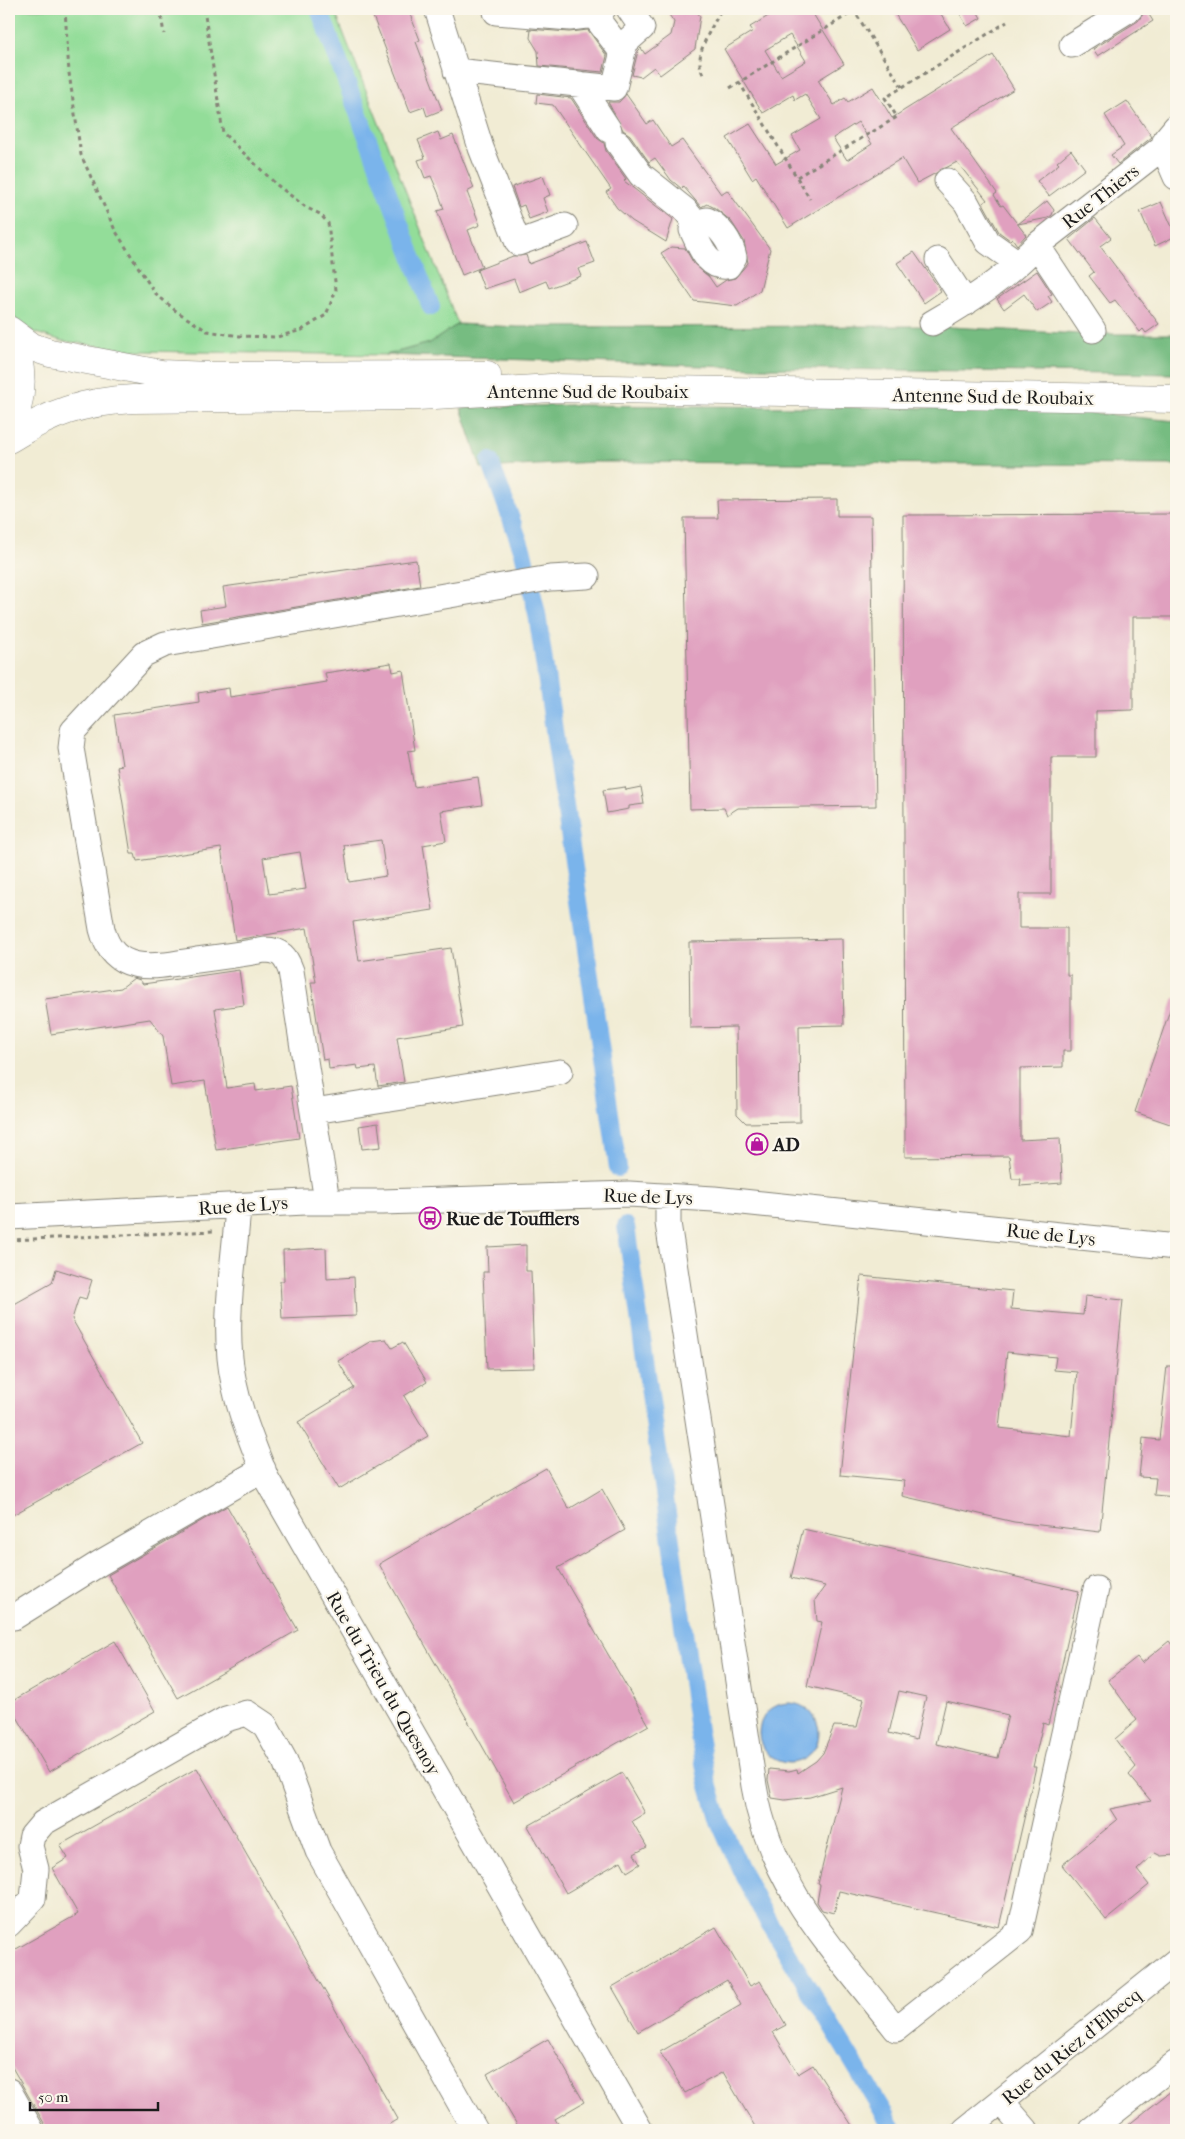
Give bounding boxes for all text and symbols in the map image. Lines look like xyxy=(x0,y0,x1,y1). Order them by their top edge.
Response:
street label: Rue Thiers xyxy=(1058,160,1143,234)
street label: Antenne Sud de Roubaix xyxy=(486,381,689,403)
street label: Antenne Sud de Roubaix xyxy=(891,384,1094,410)
shop icon: AD xyxy=(745,1132,769,1156)
place label: AD xyxy=(772,1134,800,1156)
street label: Rue de Lys xyxy=(603,1184,693,1210)
street label: Rue de Lys xyxy=(198,1192,289,1220)
bus stop icon: Rue de Toufflers xyxy=(418,1206,442,1230)
place label: Rue de Toufflers xyxy=(446,1208,579,1230)
street label: Rue de Lys xyxy=(1005,1219,1097,1251)
street label: Rue du Trieu du Quesnoy xyxy=(321,1588,445,1780)
street label: Rue du Riez d'Elbecq xyxy=(998,1983,1146,2110)
scale bar xyxy=(30,2079,158,2111)
text: 50 m xyxy=(38,2088,69,2106)

